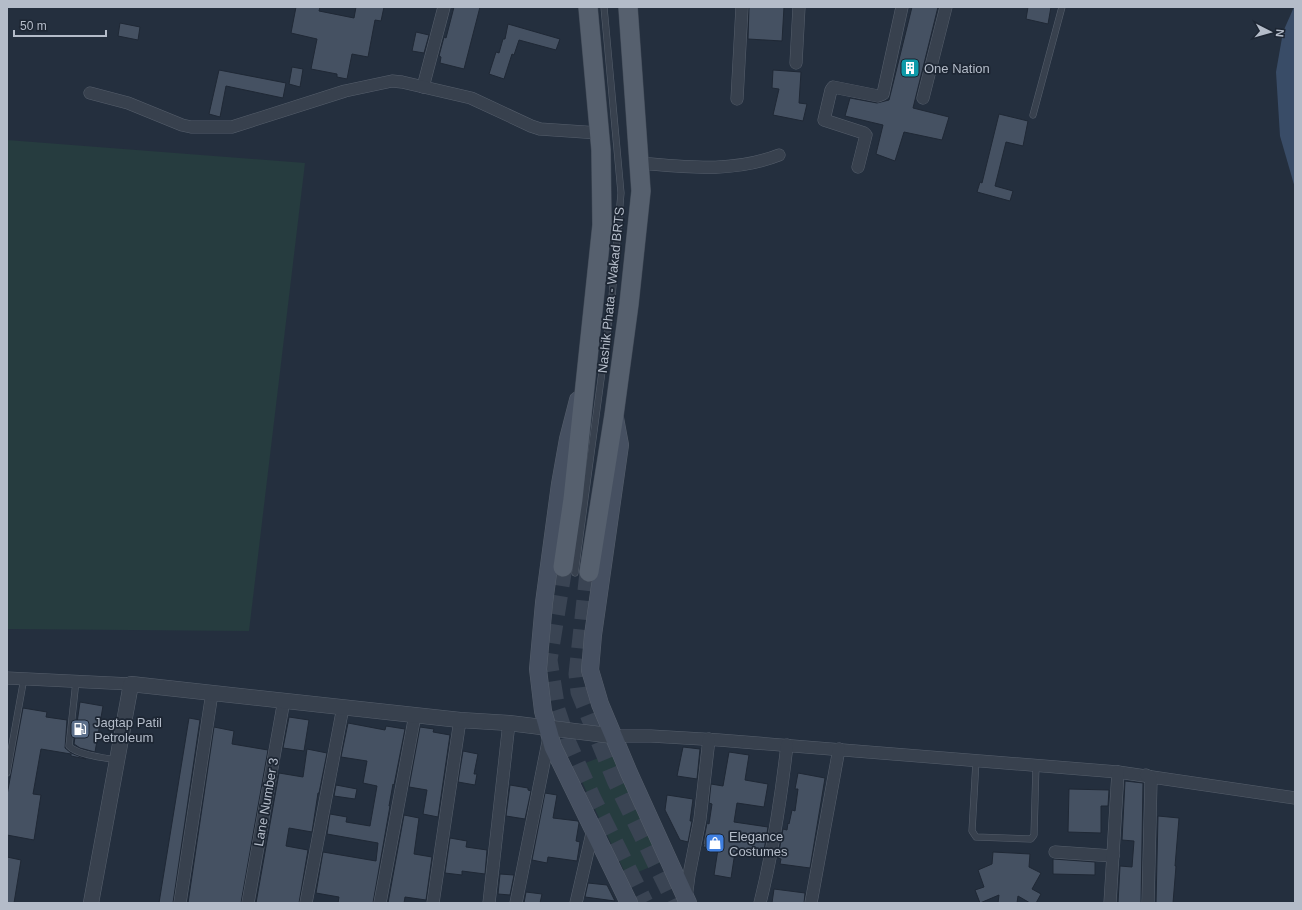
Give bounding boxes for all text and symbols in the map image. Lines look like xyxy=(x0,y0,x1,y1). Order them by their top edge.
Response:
scale bar xyxy=(14,12,106,38)
north arrow xyxy=(1250,12,1290,52)
text: 50 m xyxy=(20,19,47,33)
text: N xyxy=(1274,28,1286,38)
building icon: One Nation xyxy=(899,57,921,79)
place label: One Nation xyxy=(924,61,990,76)
street label: Nashik Phata - Wakad BRTS xyxy=(595,206,627,374)
place label: Jagtap Patil Petroleum xyxy=(94,715,162,745)
fuel station icon: Jagtap Patil Petroleum xyxy=(69,718,91,740)
street label: Lane Number 3 xyxy=(251,757,281,847)
place label: Elegance Costumes xyxy=(729,829,788,859)
shop icon: Elegance Costumes xyxy=(704,832,726,854)

